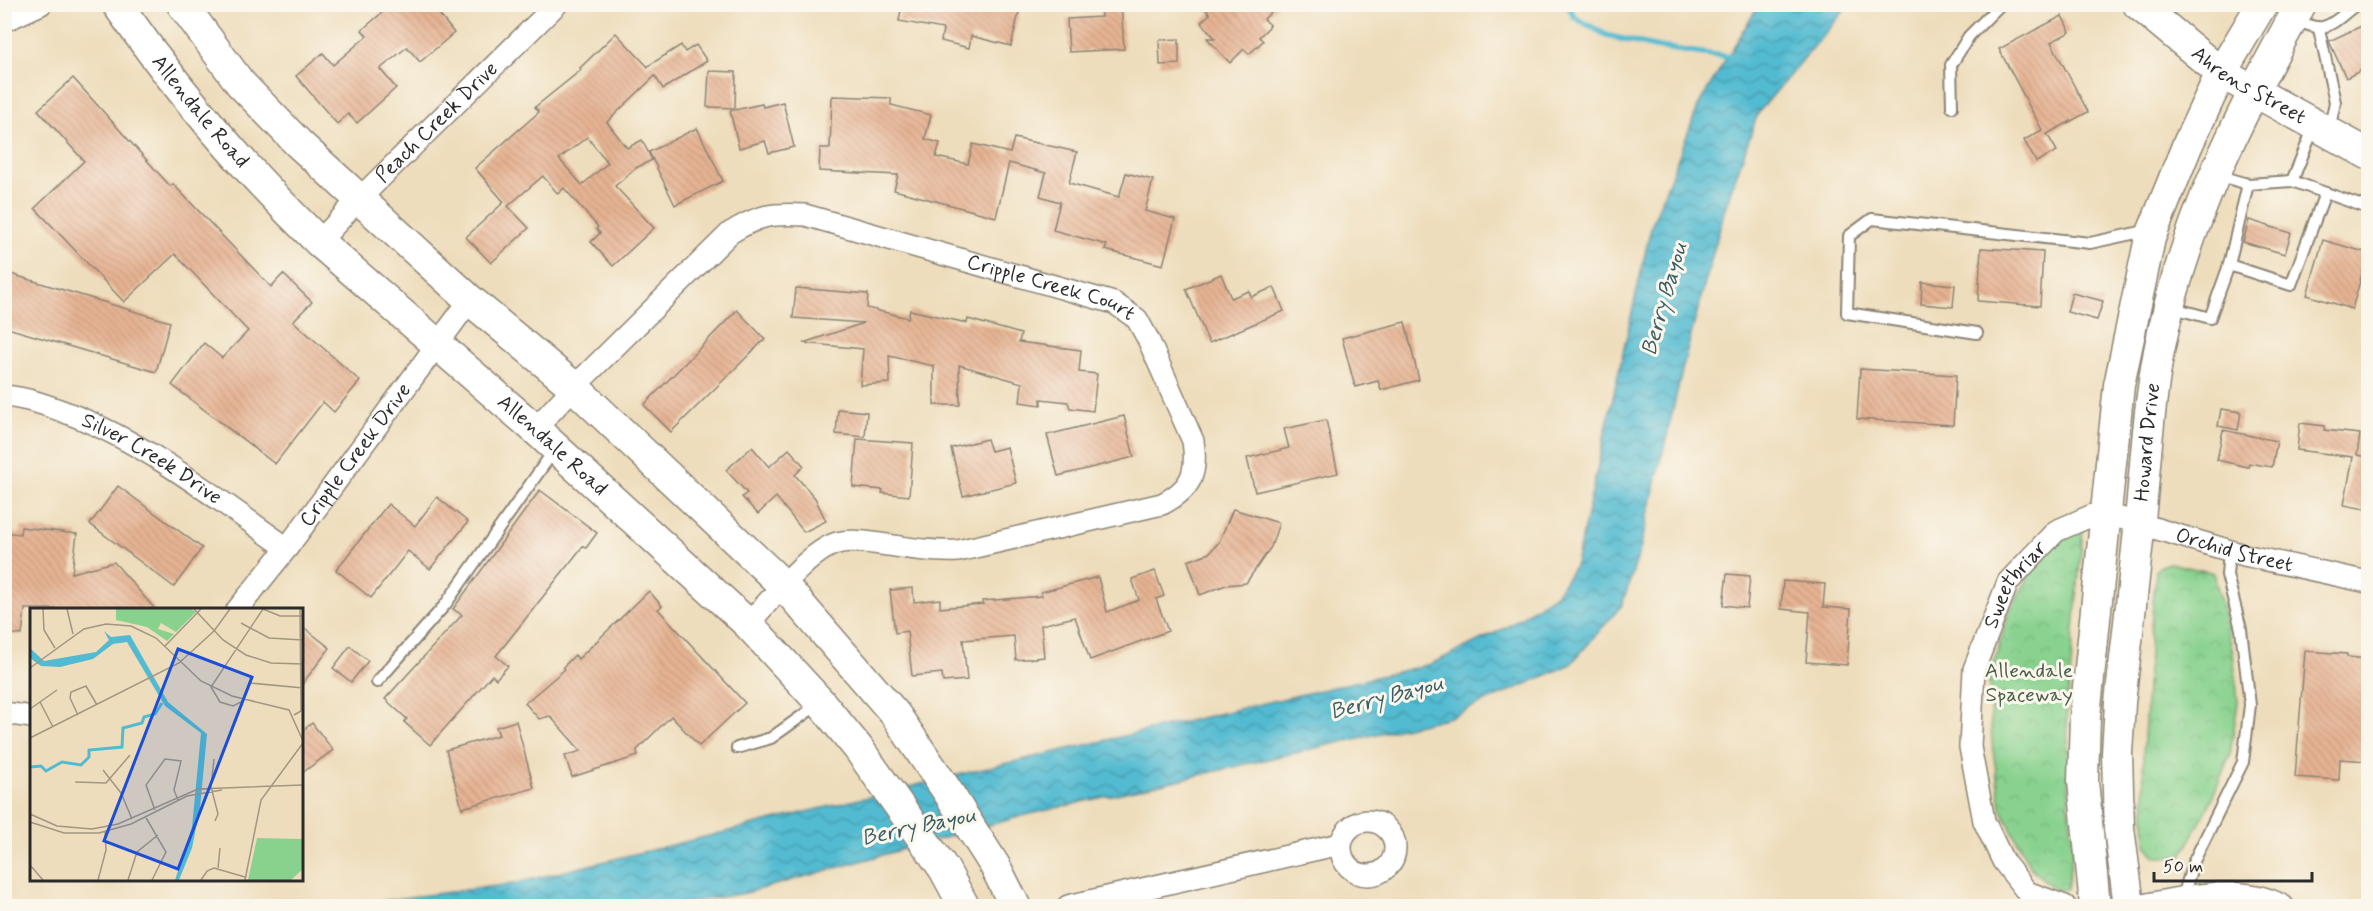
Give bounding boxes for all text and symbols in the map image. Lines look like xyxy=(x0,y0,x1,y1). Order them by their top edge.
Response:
street label: Ahrens Street xyxy=(2185,40,2311,131)
street label: Allendale Road xyxy=(145,49,255,174)
street label: Peach Creek Drive xyxy=(369,55,504,189)
water label: Berry Bayou xyxy=(1636,239,1694,359)
street label: Cripple Creek Court xyxy=(964,248,1141,328)
street label: Cripple Creek Drive xyxy=(293,378,418,533)
street label: Howard Drive xyxy=(2128,381,2168,503)
street label: Allendale Road xyxy=(491,388,613,502)
street label: Silver Creek Drive xyxy=(77,406,227,511)
street label: Orchid Street xyxy=(2172,521,2296,579)
street label: Sweetbriar xyxy=(1977,535,2054,633)
inset map xyxy=(30,608,303,881)
park label: Allendale Spaceway xyxy=(1985,657,2073,709)
water label: Berry Bayou xyxy=(1327,669,1447,727)
water label: Berry Bayou xyxy=(859,801,979,853)
scale bar xyxy=(2154,845,2312,883)
text: 50 m xyxy=(2163,855,2203,879)

